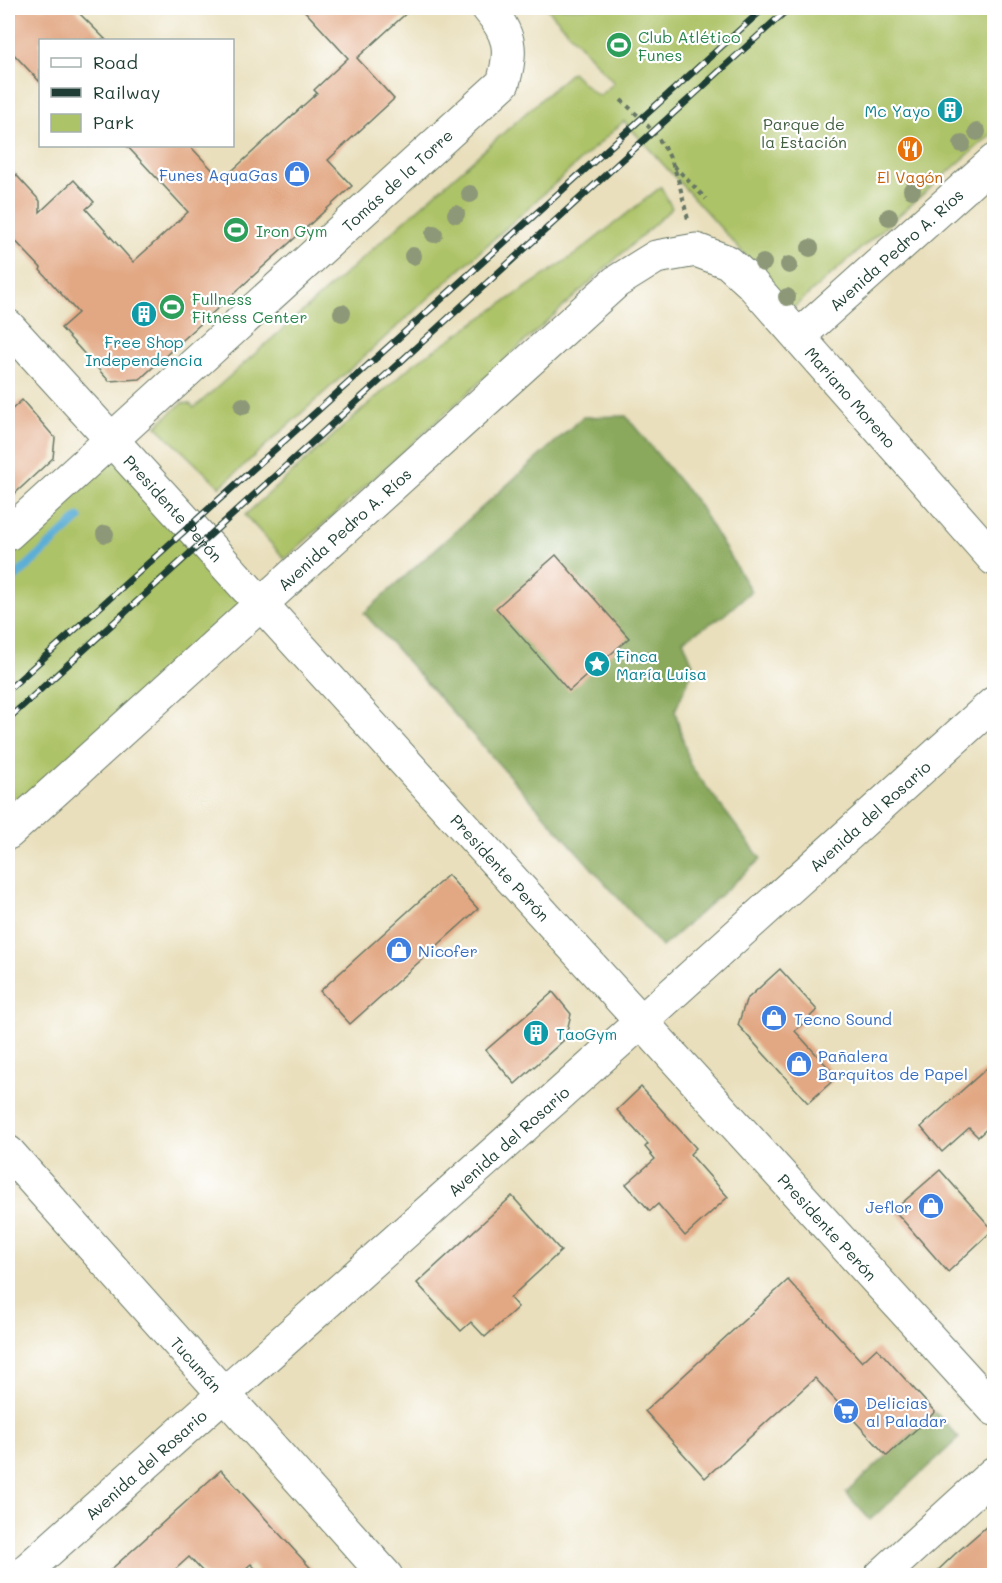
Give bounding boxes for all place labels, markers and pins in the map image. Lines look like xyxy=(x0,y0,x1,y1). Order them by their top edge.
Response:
place label: Club Atlético Funes xyxy=(638,26,740,65)
sports icon: Club Atlético Funes xyxy=(604,30,634,60)
building icon: Mc Yayo xyxy=(935,95,965,125)
place label: Mc Yayo xyxy=(864,100,930,121)
restaurant icon: El Vagón xyxy=(895,134,925,164)
shop icon: Funes AquaGas xyxy=(282,159,312,189)
place label: Funes AquaGas xyxy=(159,164,278,185)
place label: El Vagón xyxy=(877,166,943,187)
sports icon: Iron Gym xyxy=(221,215,251,245)
place label: Iron Gym xyxy=(256,220,327,241)
place label: Fullness Fitness Center xyxy=(192,288,308,327)
sports icon: Fullness Fitness Center xyxy=(157,292,187,322)
building icon: Free Shop Independencia xyxy=(129,299,159,329)
place label: Free Shop Independencia xyxy=(85,331,203,370)
place label: Finca María Luisa xyxy=(616,645,707,684)
place icon: Finca María Luisa xyxy=(582,649,612,679)
shop icon: Nicofer xyxy=(384,935,414,965)
place label: Nicofer xyxy=(418,940,478,961)
shop icon: Tecno Sound xyxy=(759,1003,789,1033)
place label: Tecno Sound xyxy=(794,1008,892,1029)
building icon: TaoGym xyxy=(521,1018,551,1048)
place label: TaoGym xyxy=(556,1023,617,1044)
place label: Pañalera Barquitos de Papel xyxy=(818,1045,968,1084)
shop icon: Pañalera Barquitos de Papel xyxy=(784,1049,814,1079)
shop icon: Jeflor xyxy=(916,1191,946,1221)
place label: Jeflor xyxy=(866,1196,912,1217)
place label: Delicias al Paladar xyxy=(866,1392,947,1431)
supermarket icon: Delicias al Paladar xyxy=(831,1396,861,1426)

